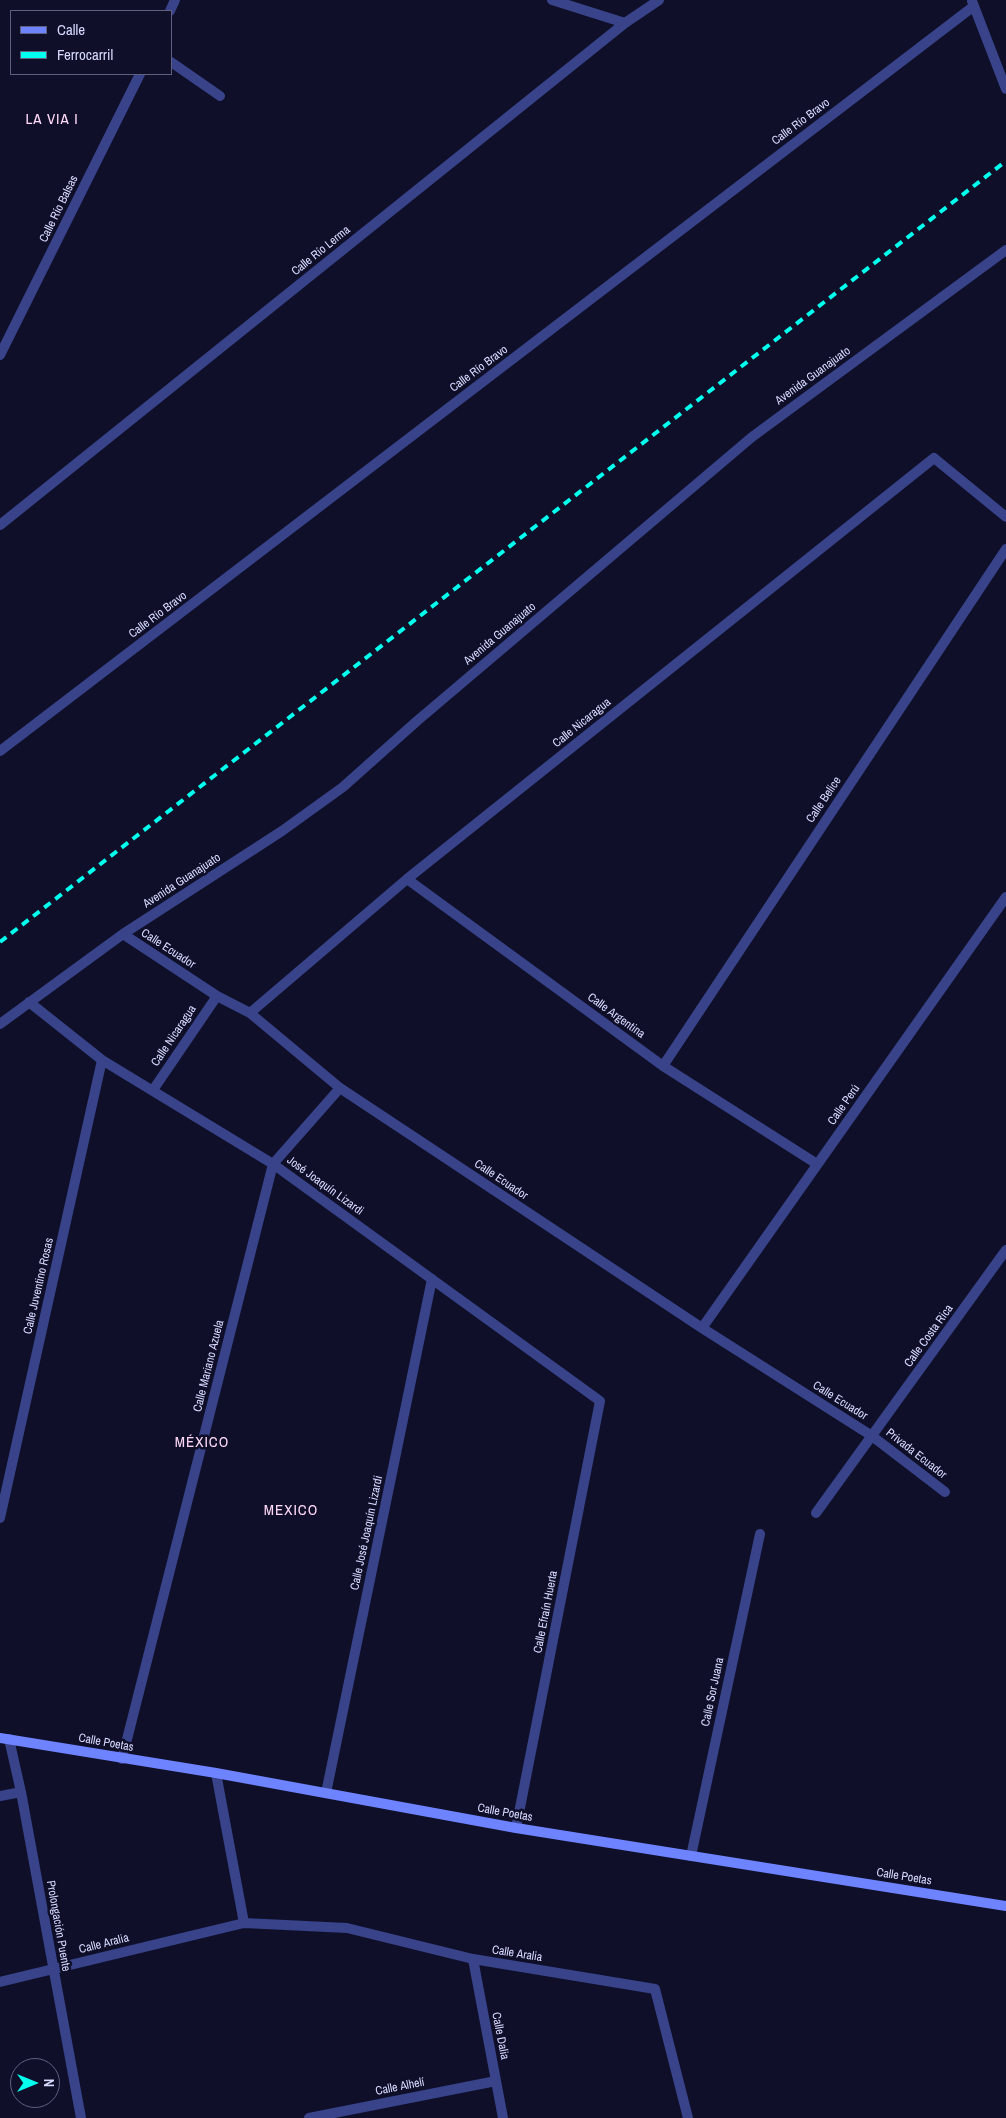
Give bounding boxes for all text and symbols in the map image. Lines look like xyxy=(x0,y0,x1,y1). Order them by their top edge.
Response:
legend xyxy=(10,10,172,75)
text: Calle xyxy=(57,19,85,40)
text: Ferrocarril xyxy=(57,44,113,65)
street label: Calle Río Bravo xyxy=(769,96,833,148)
district label: LA VIA I xyxy=(24,111,80,129)
street label: Calle Río Balsas xyxy=(37,173,81,245)
street label: Calle Río Lerma xyxy=(289,223,353,279)
street label: Calle Río Bravo xyxy=(447,343,511,395)
street label: Avenida Guanajuato xyxy=(773,344,853,408)
street label: Calle Río Bravo xyxy=(126,589,190,641)
street label: Avenida Guanajuato xyxy=(461,600,539,668)
street label: Calle Nicaragua xyxy=(550,695,614,751)
street label: Calle Belice xyxy=(803,774,845,826)
street label: Avenida Guanajuato xyxy=(141,851,223,911)
street label: Calle Ecuador xyxy=(138,926,198,972)
street label: Calle Argentina xyxy=(584,990,648,1042)
street label: Calle Nicaragua xyxy=(148,1003,200,1069)
street label: Calle Perú xyxy=(825,1082,863,1128)
street label: José Joaquín Lizardi xyxy=(284,1153,366,1219)
street label: Calle Ecuador xyxy=(471,1157,531,1203)
street label: Calle Juventino Rosas xyxy=(21,1236,57,1336)
street label: Calle Costa Rica xyxy=(901,1302,957,1370)
street label: Calle Mariano Azuela xyxy=(191,1319,227,1413)
street label: Calle Ecuador xyxy=(810,1379,870,1423)
street label: Privada Ecuador xyxy=(883,1426,949,1482)
district label: MÉXICO xyxy=(174,1434,230,1452)
street label: Calle José Joaquín Lizardi xyxy=(348,1475,386,1591)
district label: MEXICO xyxy=(263,1502,319,1520)
street label: Calle Efraín Huerta xyxy=(531,1570,561,1654)
street label: Calle Sor Juana xyxy=(699,1656,727,1728)
street label: Calle Poetas xyxy=(77,1731,135,1755)
street label: Calle Poetas xyxy=(476,1801,534,1825)
street label: Calle Poetas xyxy=(875,1866,933,1888)
street label: Prolongación Puente xyxy=(43,1879,73,1973)
street label: Calle Aralia xyxy=(78,1931,130,1957)
street label: Calle Aralia xyxy=(491,1943,543,1965)
street label: Calle Dalia xyxy=(488,2011,512,2061)
north arrow xyxy=(10,2058,60,2108)
street label: Calle Alhelí xyxy=(374,2075,426,2099)
text: N xyxy=(40,2079,58,2087)

